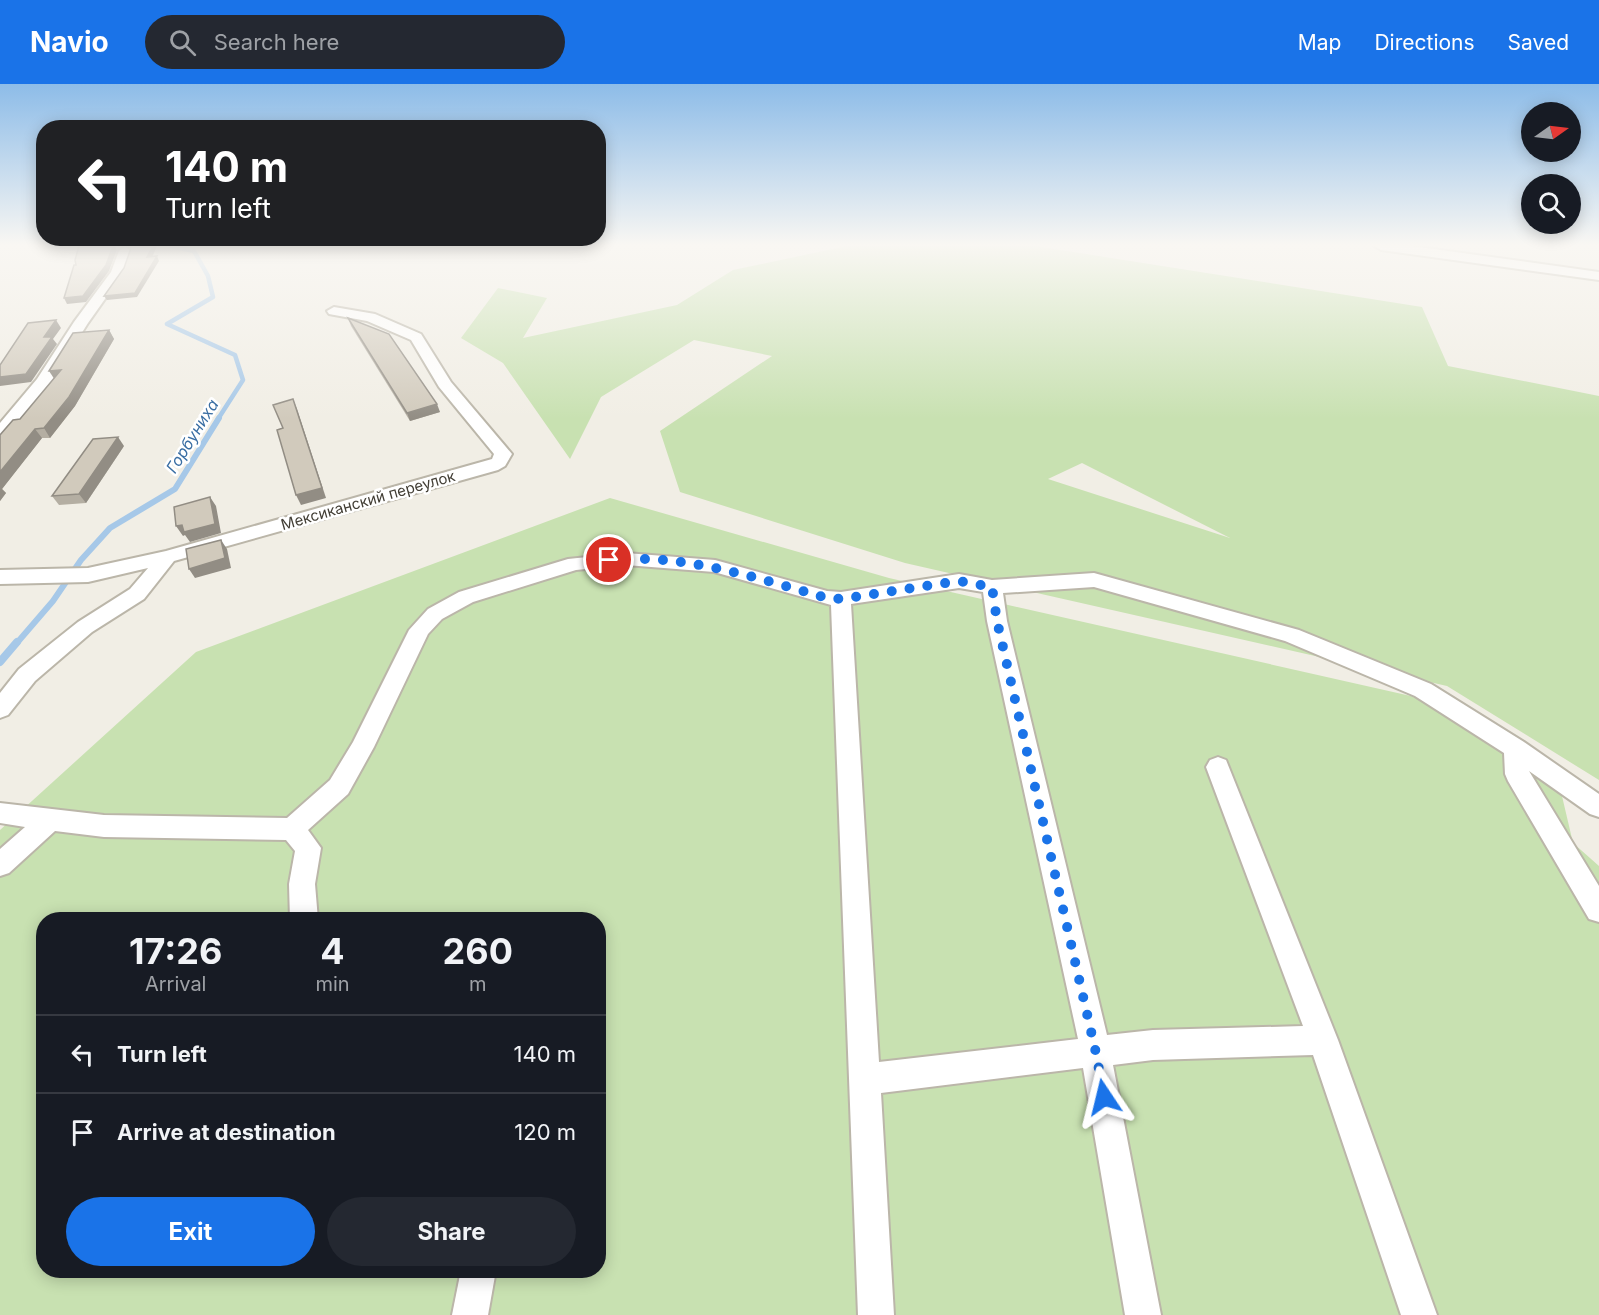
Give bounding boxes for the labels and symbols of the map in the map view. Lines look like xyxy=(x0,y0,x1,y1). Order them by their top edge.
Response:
north arrow xyxy=(1521,102,1581,162)
water label: Горбуниха xyxy=(161,395,223,477)
street label: Мексиканский переулок xyxy=(279,466,457,534)
pin xyxy=(583,534,634,585)
position arrow xyxy=(1072,1065,1136,1129)

